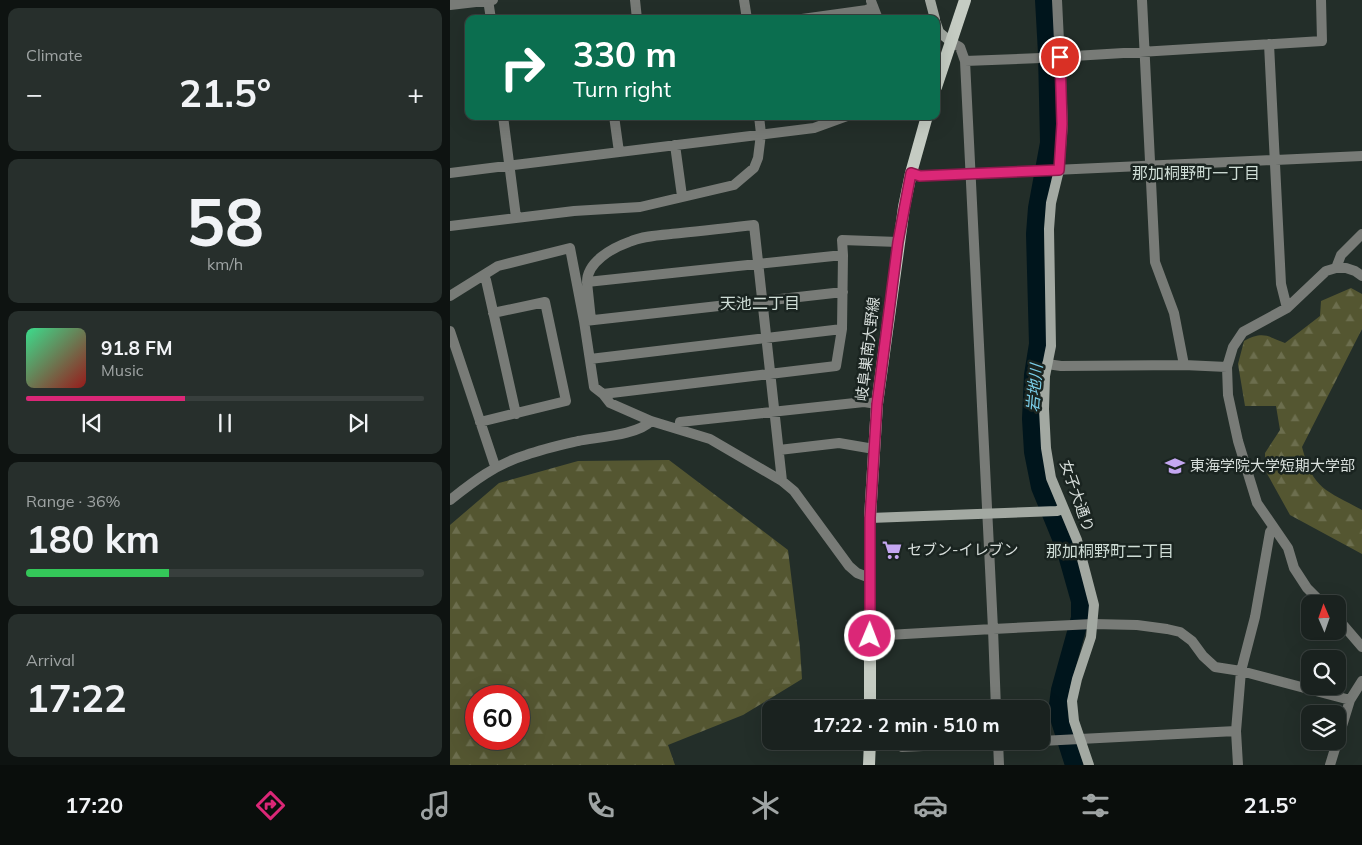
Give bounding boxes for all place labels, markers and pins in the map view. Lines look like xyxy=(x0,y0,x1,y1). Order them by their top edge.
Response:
pin xyxy=(1039,36,1081,78)
school or university icon: 東海学院大学短期大学部 xyxy=(1164,455,1186,477)
place label: 東海学院大学短期大学部 xyxy=(1190,456,1355,475)
supermarket icon: セブン-イレブン xyxy=(881,539,903,561)
place label: セブン-イレブン xyxy=(907,540,1018,559)

